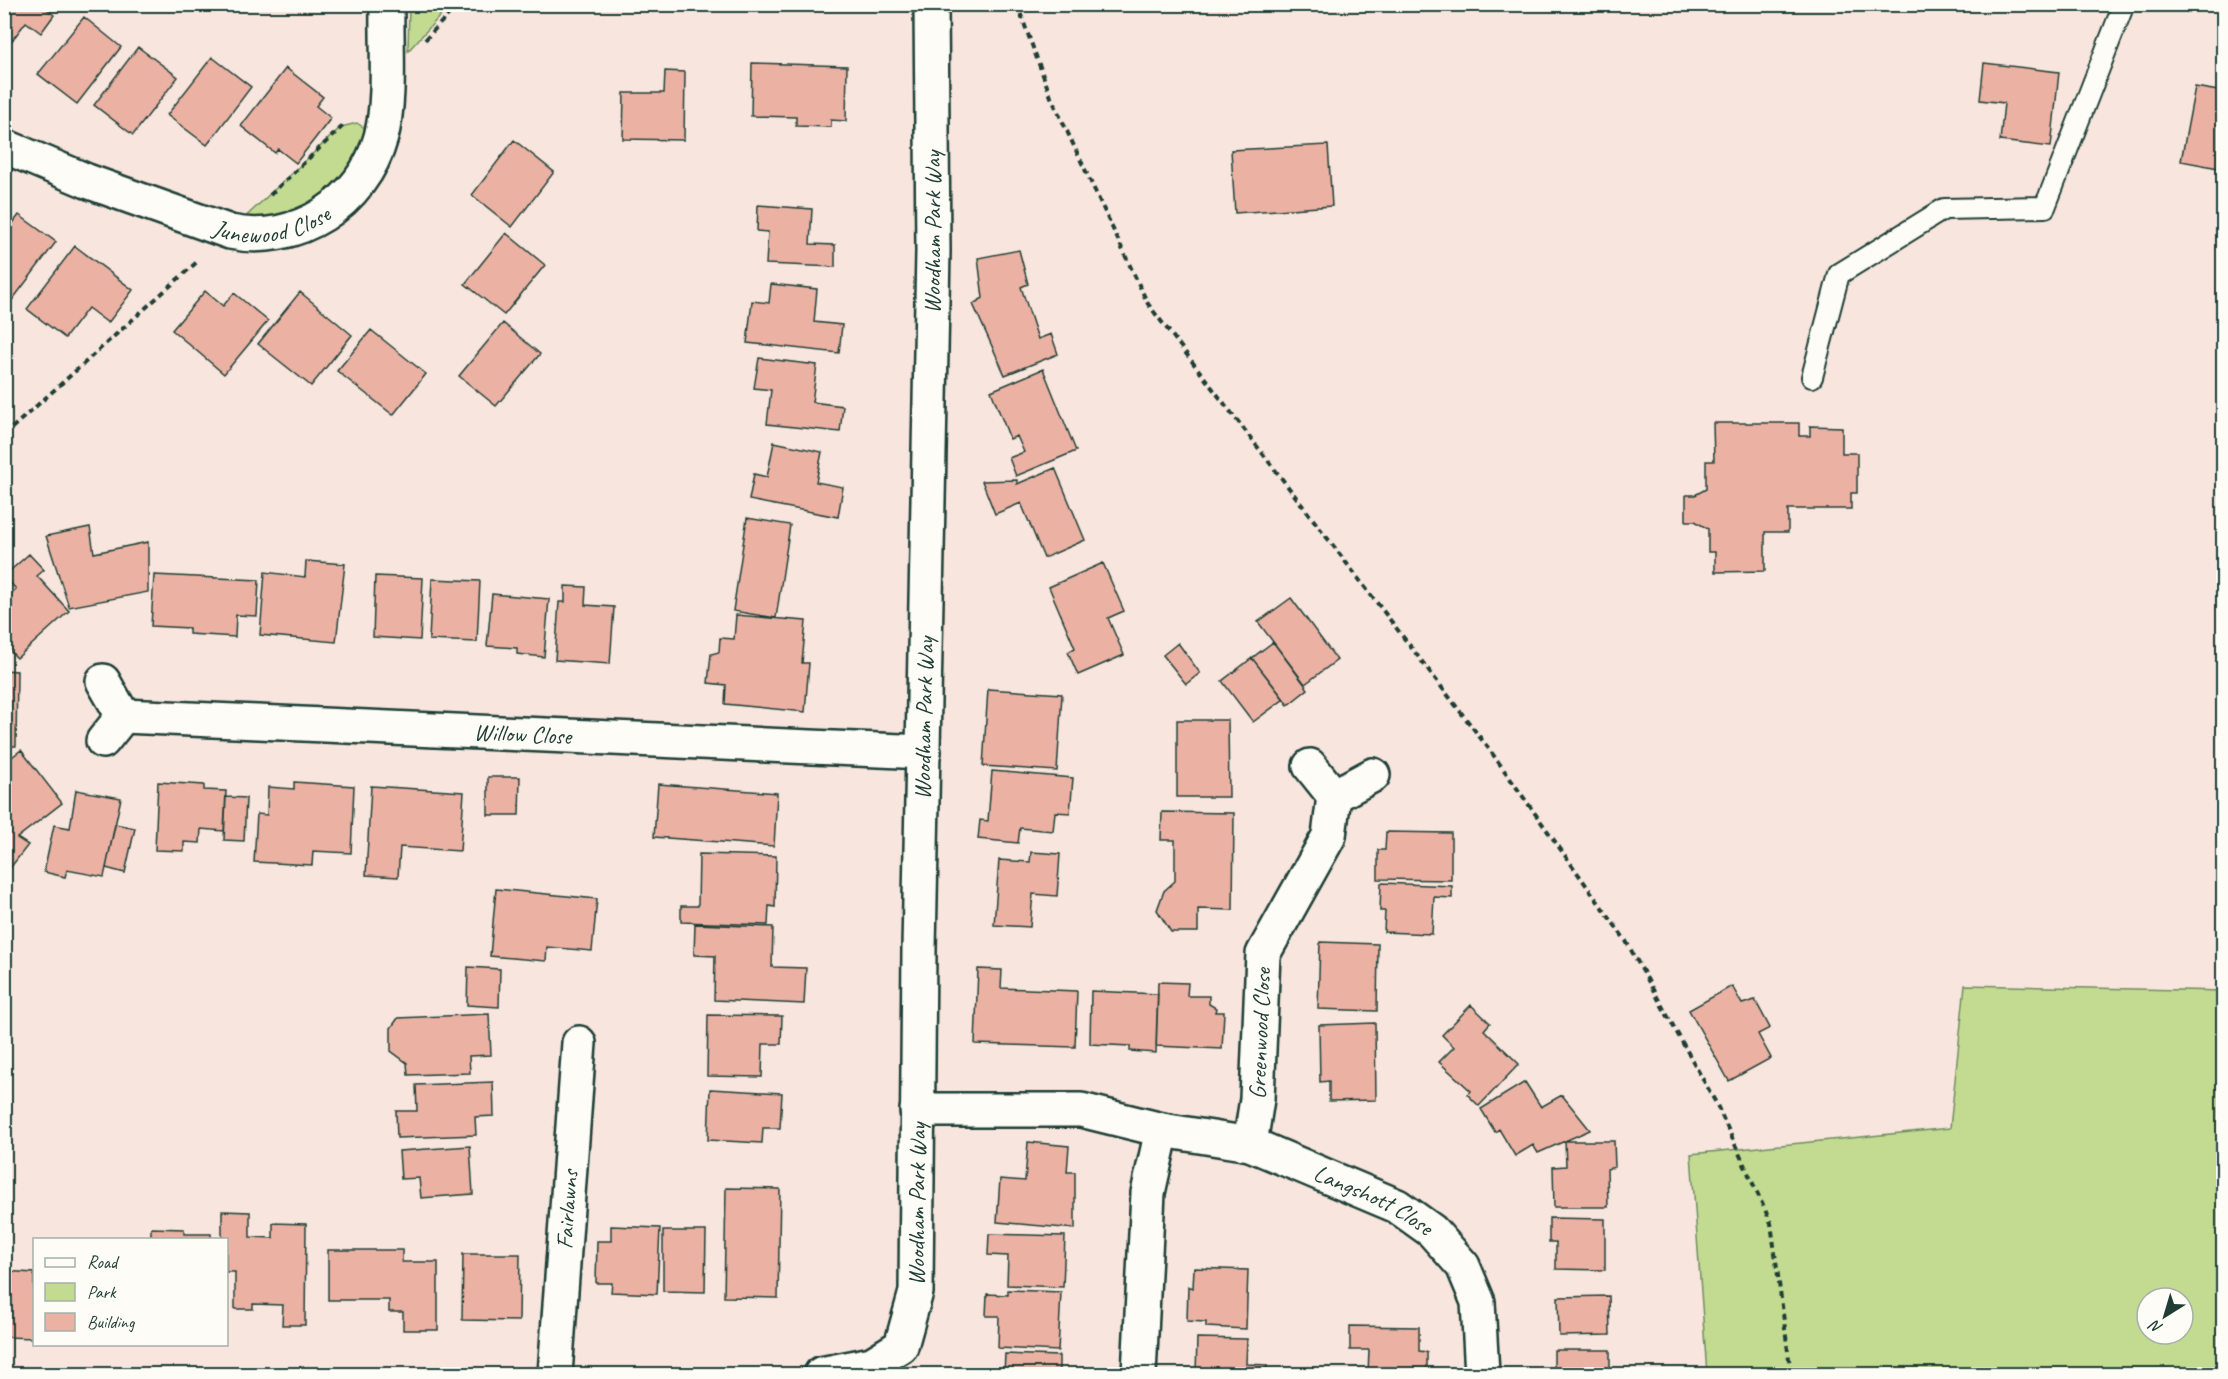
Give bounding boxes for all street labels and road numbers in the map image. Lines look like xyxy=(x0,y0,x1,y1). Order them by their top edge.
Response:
street label: Woodham Park Way xyxy=(917,149,948,314)
street label: Junewood Close xyxy=(209,198,338,250)
street label: Woodham Park Way xyxy=(907,635,940,800)
street label: Willow Close xyxy=(473,717,574,751)
street label: Greenwood Close xyxy=(1242,965,1277,1100)
street label: Woodham Park Way xyxy=(901,1121,932,1286)
street label: Langshott Close xyxy=(1309,1158,1441,1243)
street label: Fairlawns xyxy=(549,1167,585,1250)

